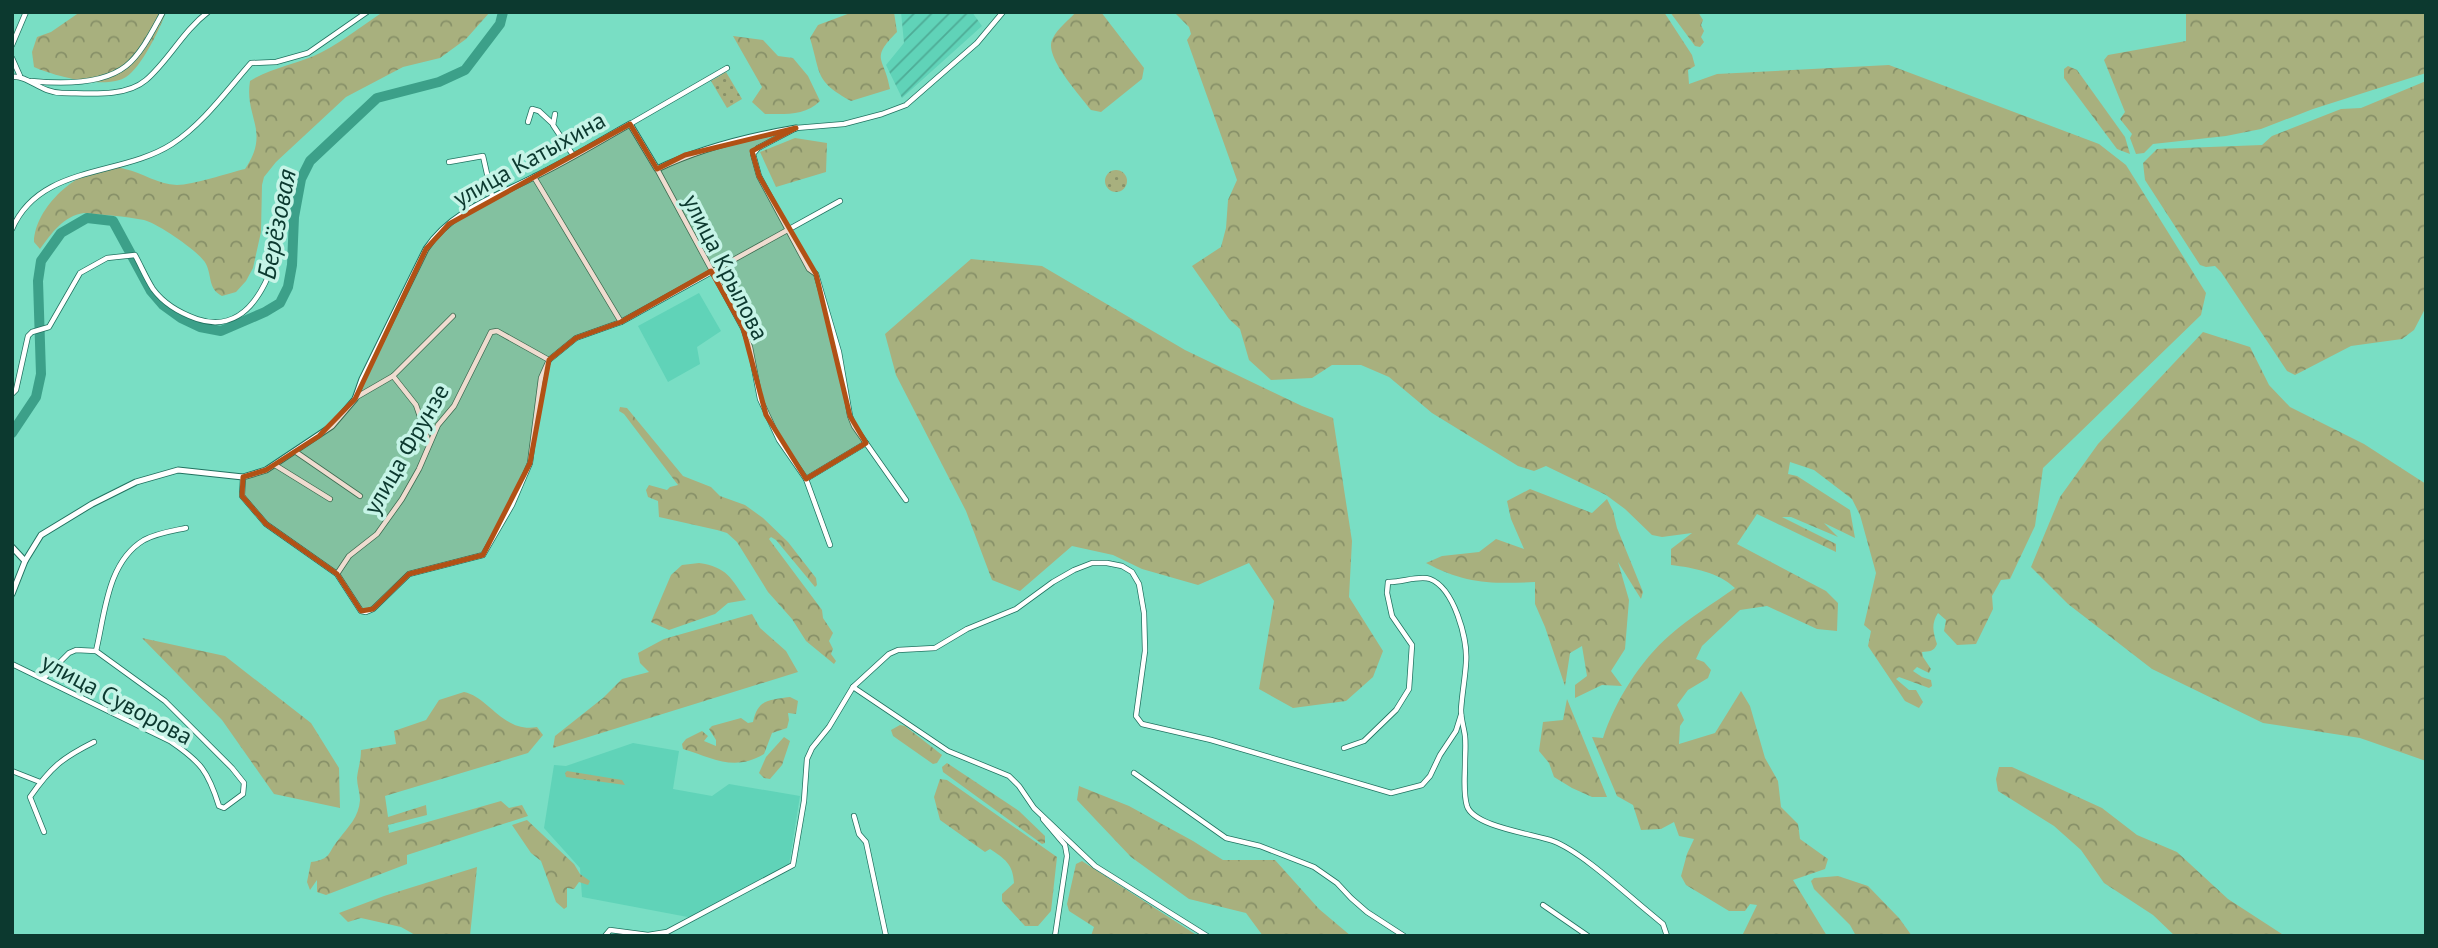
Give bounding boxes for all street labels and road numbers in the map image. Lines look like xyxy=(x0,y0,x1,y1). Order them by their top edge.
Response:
street label: улица Катыхина xyxy=(447,104,611,214)
street label: улица Крылова xyxy=(676,189,776,345)
street label: улица Фрунзе xyxy=(356,378,456,520)
street label: улица Суворова xyxy=(36,646,198,752)

